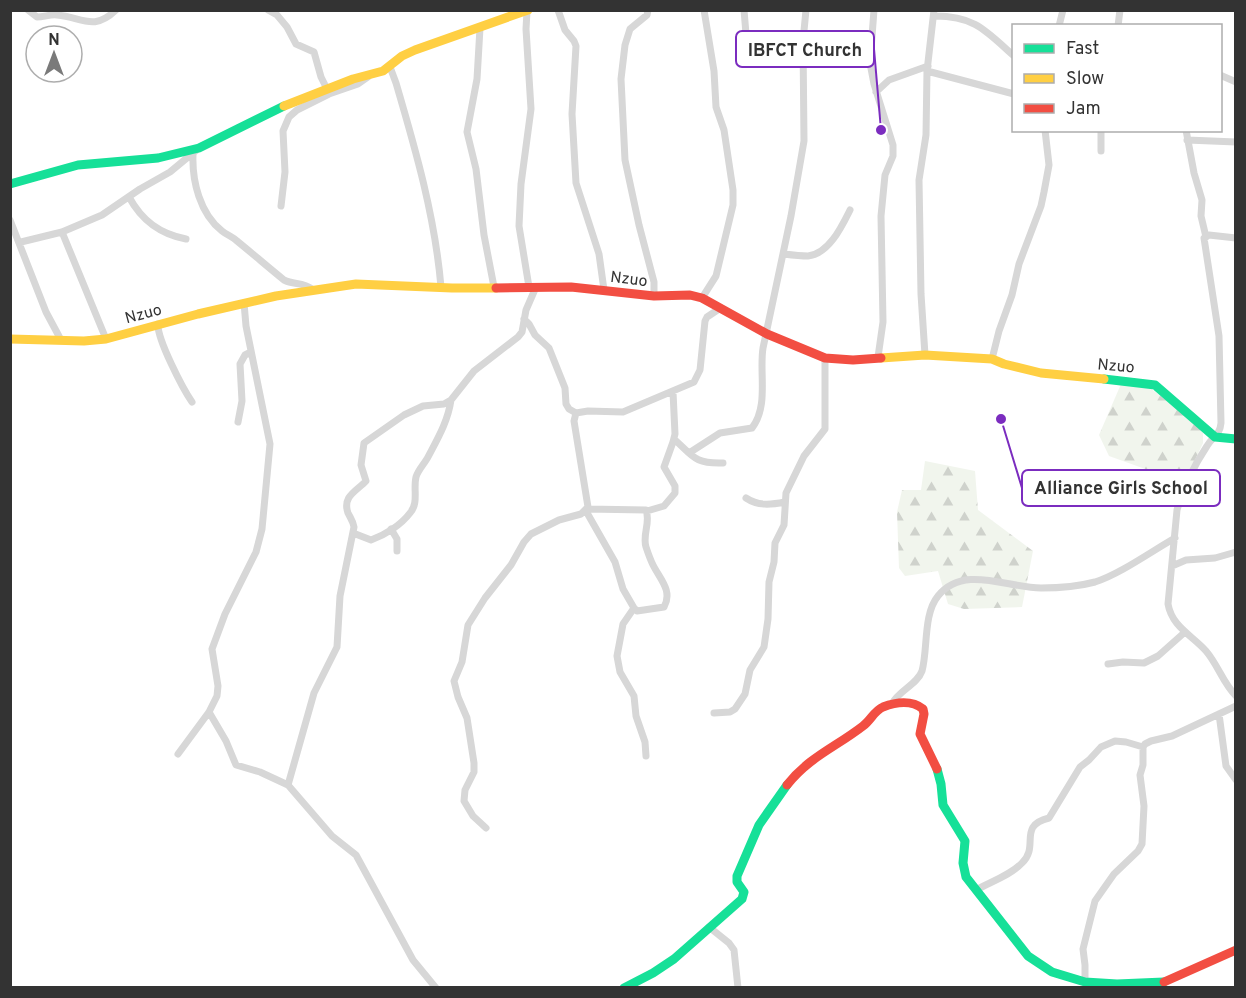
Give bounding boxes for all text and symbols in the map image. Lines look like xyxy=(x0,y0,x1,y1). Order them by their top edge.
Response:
north arrow xyxy=(24,24,84,84)
legend xyxy=(1012,24,1222,132)
text: N xyxy=(48,31,60,51)
callout: IBFCT Church xyxy=(736,31,874,67)
text: Fast xyxy=(1066,38,1099,61)
text: IBFCT Church xyxy=(748,40,862,63)
text: Slow xyxy=(1066,68,1104,91)
text: Jam xyxy=(1066,98,1101,121)
street label: Nzuo xyxy=(609,268,649,292)
street label: Nzuo xyxy=(123,300,164,329)
street label: Nzuo xyxy=(1096,355,1135,379)
callout: Alliance Girls School xyxy=(1022,470,1220,506)
text: Alliance Girls School xyxy=(1034,478,1208,501)

